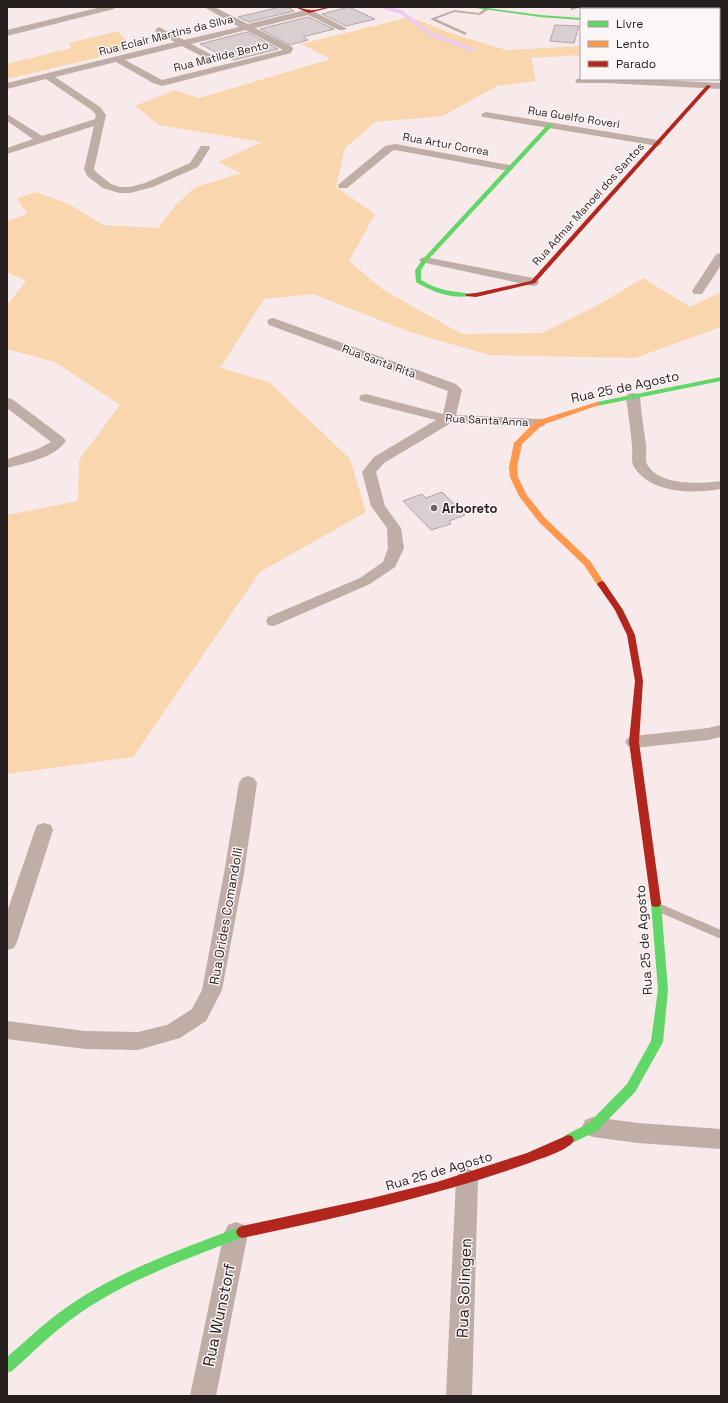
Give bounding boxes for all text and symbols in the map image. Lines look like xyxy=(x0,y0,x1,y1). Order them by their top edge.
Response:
legend xyxy=(580,8,720,80)
street label: Rua Eclair Martins da Silva xyxy=(97,11,235,58)
text: Livre xyxy=(616,16,643,32)
text: Lento xyxy=(616,36,650,52)
street label: Rua Matilde Bento xyxy=(172,37,270,75)
text: Parado xyxy=(616,56,656,72)
street label: Rua Guelfo Roveri xyxy=(527,103,621,131)
street label: Rua Artur Correa xyxy=(402,130,491,159)
street label: Rua Admar Manoel dos Santos xyxy=(529,140,647,268)
street label: Rua Santa Rita xyxy=(340,341,419,381)
street label: Rua 25 de Agosto xyxy=(569,367,681,407)
street label: Rua Santa Anna xyxy=(445,411,530,429)
place label: Arboreto xyxy=(442,500,498,517)
marker: Arboreto xyxy=(429,503,439,513)
street label: Rua Orides Comandolli xyxy=(206,846,246,986)
street label: Rua 25 de Agosto xyxy=(632,884,656,996)
street label: Rua 25 de Agosto xyxy=(384,1148,494,1194)
street label: Rua Solingen xyxy=(452,1238,476,1338)
street label: Rua Wunstorf xyxy=(198,1261,240,1369)

